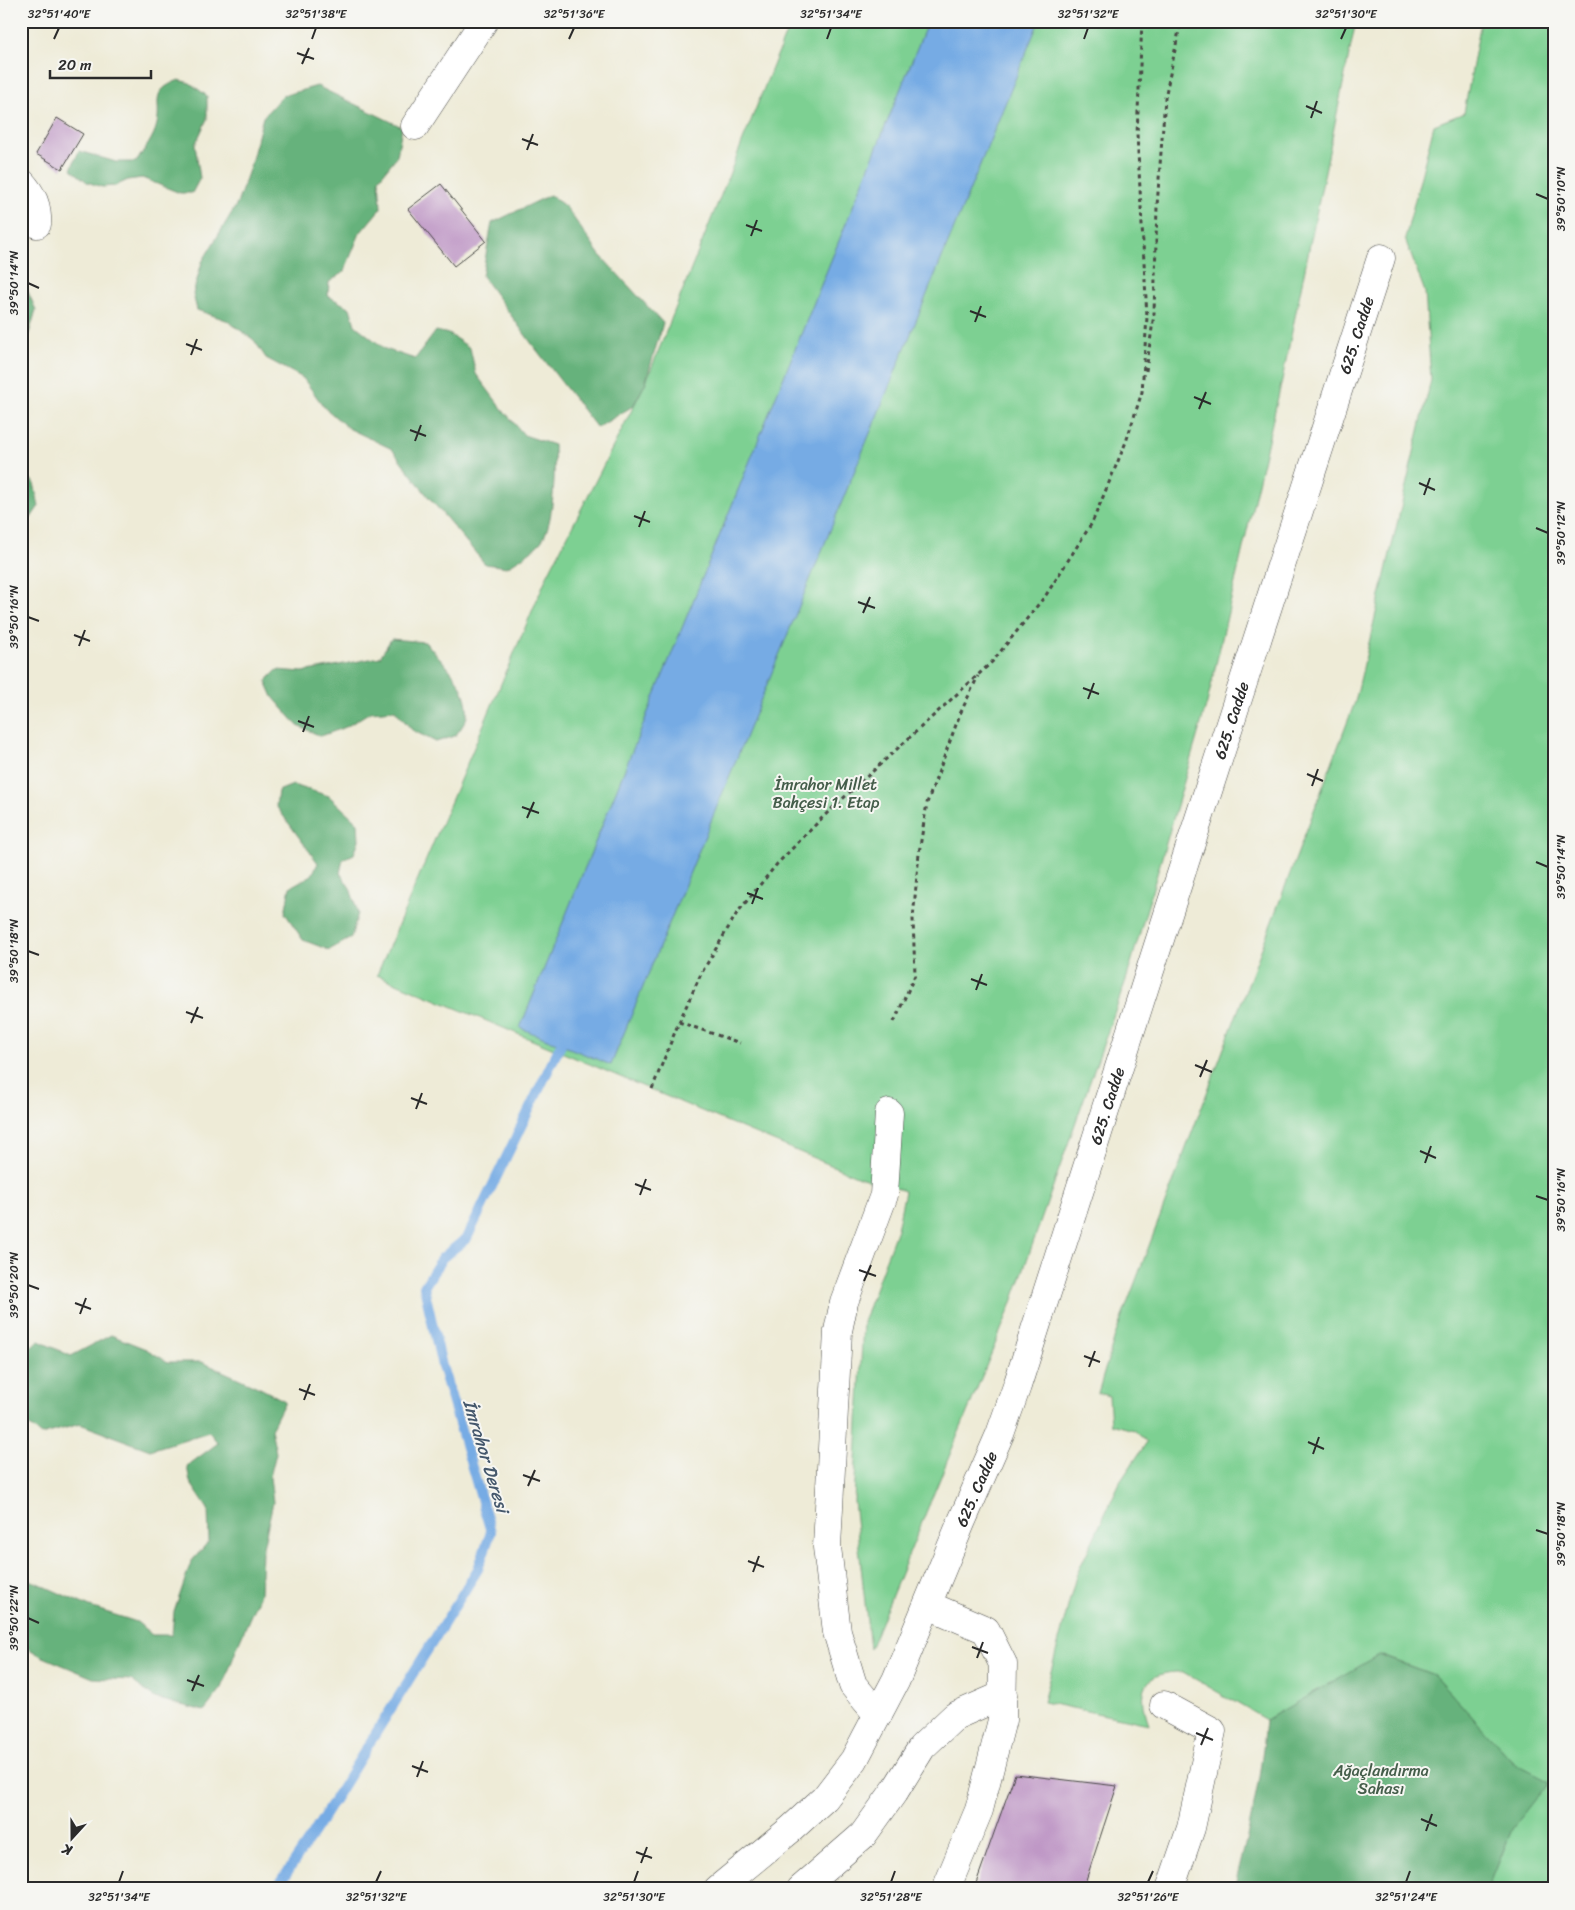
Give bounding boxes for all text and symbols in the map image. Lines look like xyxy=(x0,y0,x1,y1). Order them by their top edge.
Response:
text: 32°51'40"E xyxy=(28,3,91,25)
text: 32°51'38"E xyxy=(285,3,348,25)
text: 32°51'36"E xyxy=(544,3,606,25)
text: 32°51'34"E xyxy=(800,3,863,25)
text: 32°51'32"E xyxy=(1058,3,1120,25)
text: 32°51'30"E xyxy=(1315,3,1378,25)
scale bar xyxy=(50,48,151,80)
text: 20 m xyxy=(58,52,92,78)
text: 39°50'10"N xyxy=(1550,166,1572,231)
text: 39°50'14"N xyxy=(3,250,25,315)
street label: 625. Cadde xyxy=(1330,292,1382,378)
text: 39°50'12"N xyxy=(1550,500,1572,565)
text: 39°50'16"N xyxy=(3,584,25,649)
street label: 625. Cadde xyxy=(1205,678,1257,763)
park label: İmrahor Millet Bahçesi 1. Etap xyxy=(773,770,880,817)
text: 39°50'14"N xyxy=(1550,834,1572,899)
text: 39°50'18"N xyxy=(3,918,25,983)
street label: 625. Cadde xyxy=(1081,1063,1133,1148)
text: 39°50'16"N xyxy=(1550,1167,1572,1232)
text: 39°50'20"N xyxy=(3,1251,25,1318)
water label: İmrahor Deresi xyxy=(453,1395,519,1520)
street label: 625. Cadde xyxy=(947,1446,1005,1531)
text: 39°50'18"N xyxy=(1550,1501,1572,1566)
text: 39°50'22"N xyxy=(3,1585,25,1651)
park label: Ağaçlandırma Sahası xyxy=(1332,1756,1429,1803)
north arrow xyxy=(48,1812,98,1862)
text: K xyxy=(58,1836,77,1863)
text: 32°51'34"E xyxy=(88,1886,151,1908)
text: 32°51'32"E xyxy=(346,1886,408,1908)
text: 32°51'30"E xyxy=(603,1886,666,1908)
text: 32°51'28"E xyxy=(860,1886,923,1908)
text: 32°51'26"E xyxy=(1118,1886,1180,1908)
text: 32°51'24"E xyxy=(1375,1886,1438,1908)

